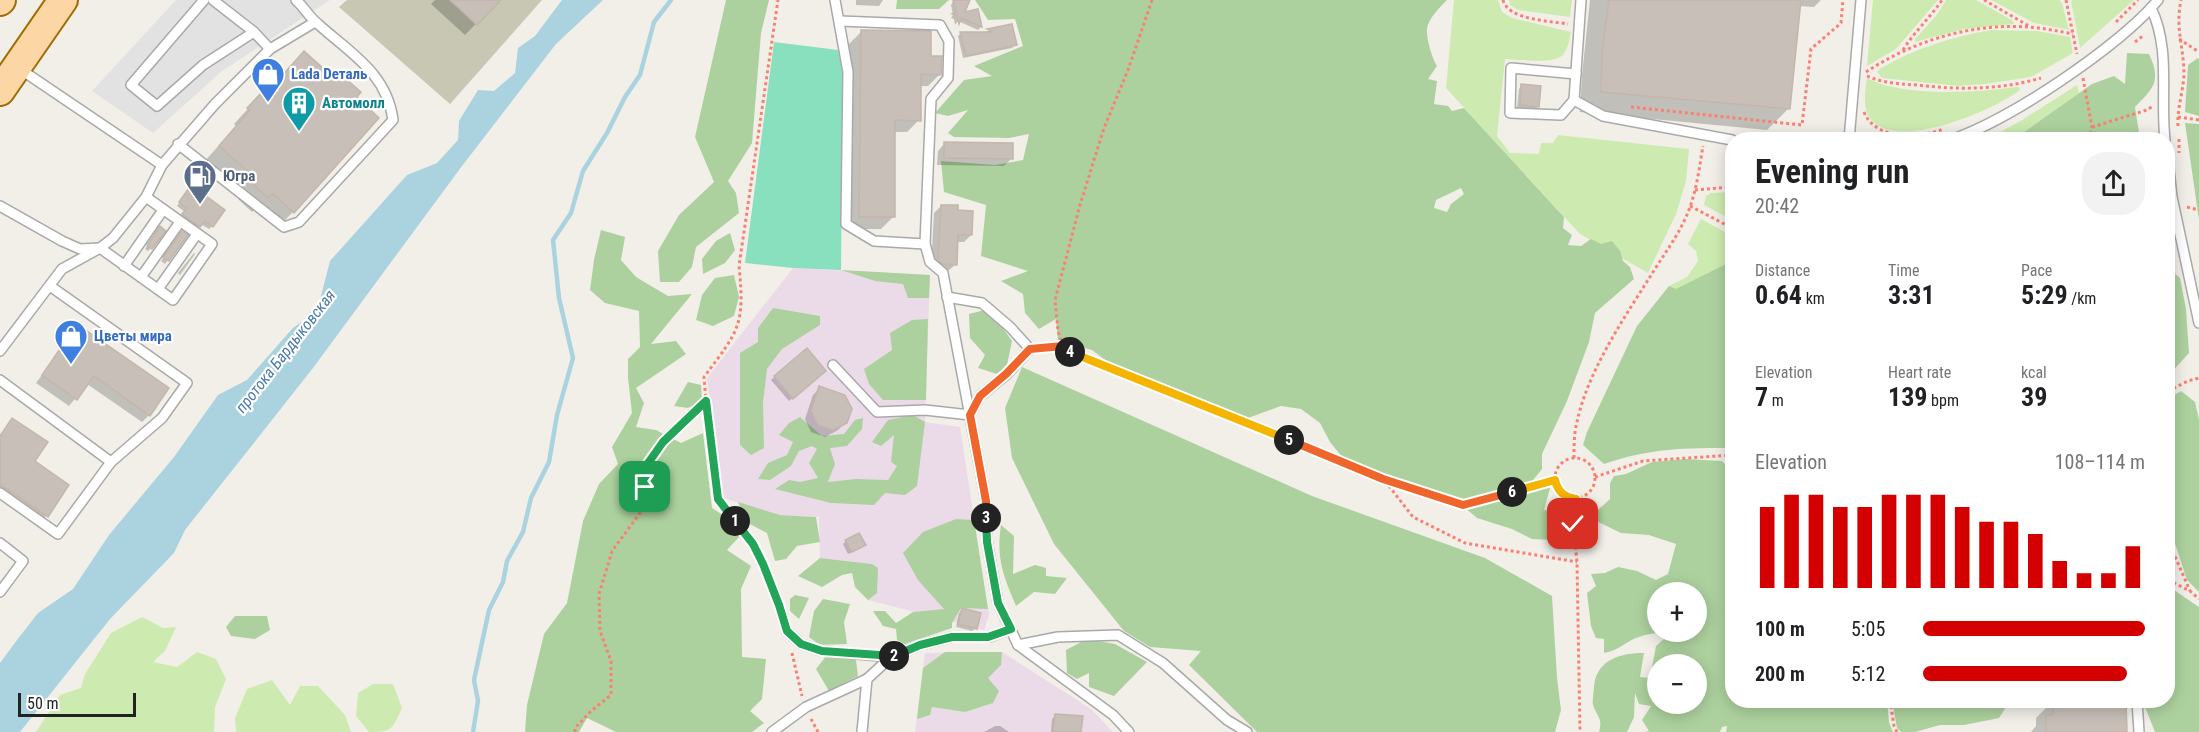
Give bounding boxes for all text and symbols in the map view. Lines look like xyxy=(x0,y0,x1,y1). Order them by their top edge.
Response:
shop icon: Lada Dеталь xyxy=(250,56,286,103)
place label: Lada Dеталь xyxy=(291,65,368,83)
building icon: Автомолл xyxy=(281,85,317,132)
place label: Автомолл xyxy=(322,94,385,112)
text: Evening run xyxy=(1755,152,1910,191)
button: share xyxy=(2082,152,2145,215)
fuel station icon: Югра xyxy=(182,158,218,205)
place label: Югра xyxy=(223,167,255,185)
text: 20:42 xyxy=(1755,194,1799,218)
text: Distance xyxy=(1755,261,1810,280)
text: Time xyxy=(1888,261,1920,280)
text: Pace xyxy=(2021,261,2052,280)
text: 0.64 xyxy=(1755,280,1802,310)
text: 3:31 xyxy=(1888,280,1935,310)
text: 5:29 xyxy=(2021,280,2068,310)
water label: протока Бардыковская xyxy=(232,286,340,417)
text: km xyxy=(1802,289,1825,308)
text: /km xyxy=(2068,289,2096,308)
shop icon: Цветы мира xyxy=(53,318,89,365)
place label: Цветы мира xyxy=(94,327,172,345)
pin: 4 xyxy=(1055,337,1085,367)
text: 4 xyxy=(1066,342,1074,361)
text: Elevation xyxy=(1755,363,1813,382)
text: Heart rate xyxy=(1888,363,1951,382)
text: kcal xyxy=(2021,363,2047,382)
text: 7 xyxy=(1755,382,1768,412)
text: 139 xyxy=(1888,382,1927,412)
text: 39 xyxy=(2021,382,2047,412)
text: m xyxy=(1768,391,1784,410)
text: bpm xyxy=(1927,391,1959,410)
pin: 5 xyxy=(1274,425,1304,455)
text: 5 xyxy=(1285,430,1293,449)
text: Elevation xyxy=(1755,450,1827,474)
text: 108–114 m xyxy=(2055,450,2145,474)
pin xyxy=(619,461,670,512)
icon: arrive xyxy=(628,470,661,503)
pin: 6 xyxy=(1497,477,1527,507)
text: 6 xyxy=(1508,482,1516,501)
pin xyxy=(1547,498,1598,549)
pin: 3 xyxy=(971,503,1001,533)
pin: 1 xyxy=(720,506,750,536)
icon: check xyxy=(1556,507,1589,540)
text: 3 xyxy=(982,508,990,527)
text: 1 xyxy=(731,511,739,530)
map controls xyxy=(1647,582,1707,714)
button: + xyxy=(1647,582,1707,642)
text: 100 m xyxy=(1755,617,1805,641)
text: 5:05 xyxy=(1851,617,1885,641)
pin: 2 xyxy=(879,641,909,671)
text: 2 xyxy=(890,646,898,665)
button: − xyxy=(1647,654,1707,714)
text: 200 m xyxy=(1755,662,1805,686)
text: 5:12 xyxy=(1851,662,1885,686)
scale bar xyxy=(18,690,136,718)
text: 50 m xyxy=(27,694,59,713)

